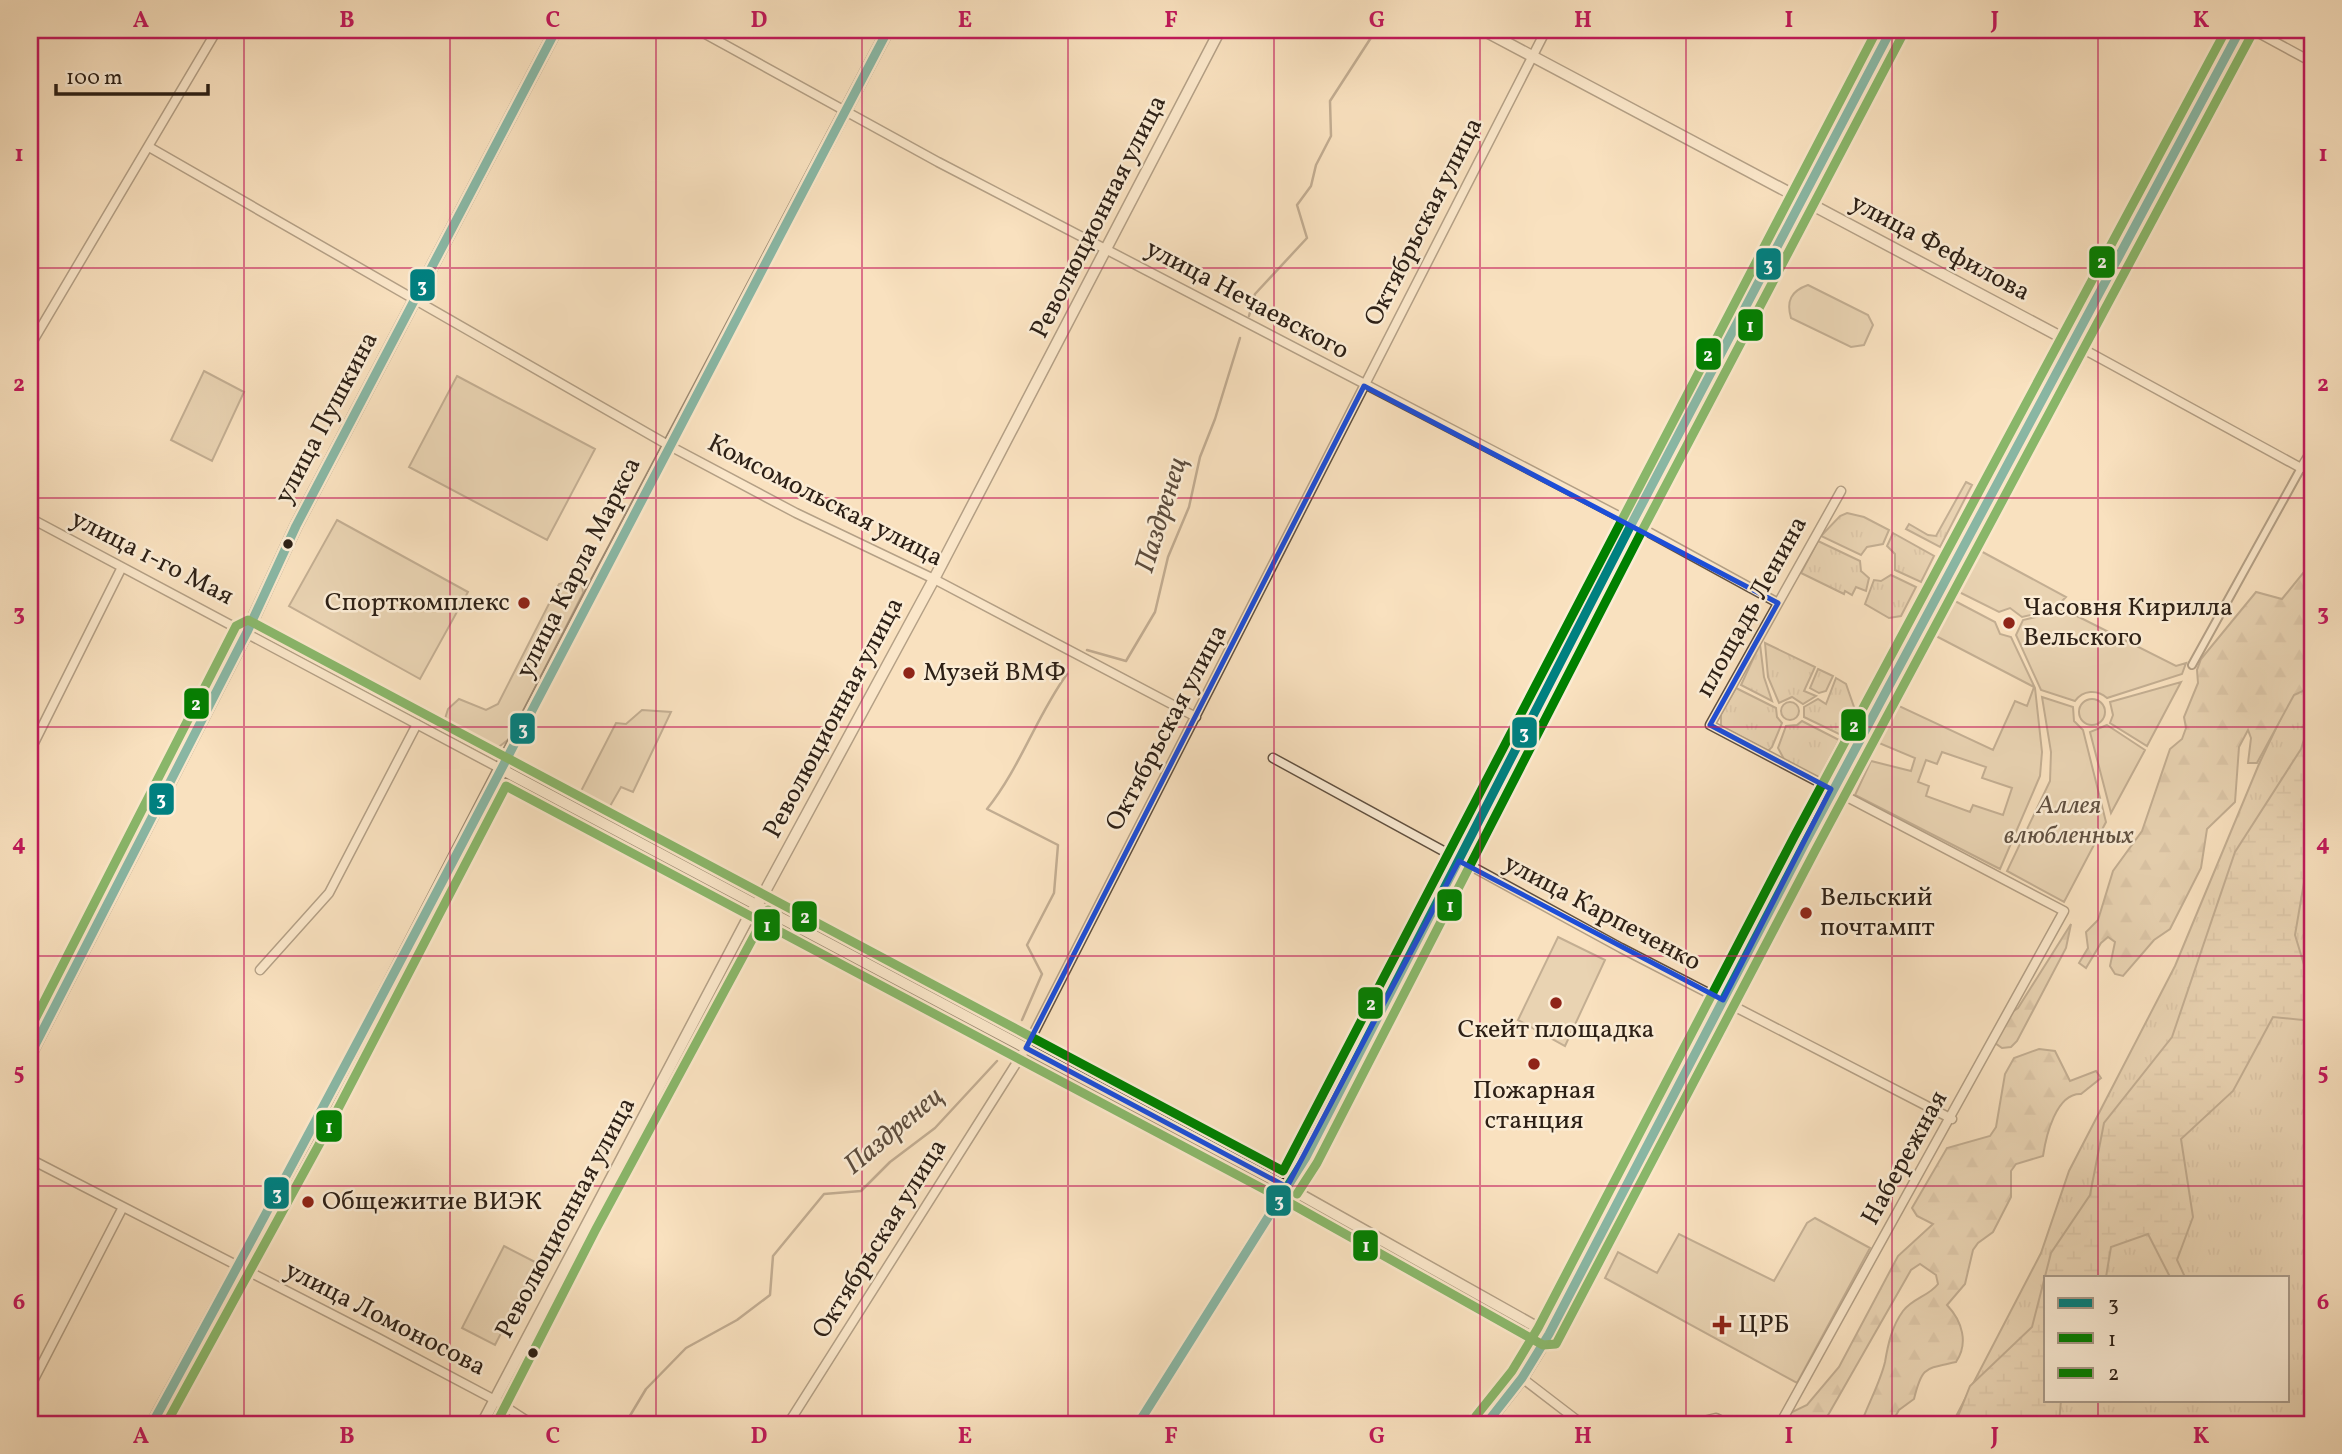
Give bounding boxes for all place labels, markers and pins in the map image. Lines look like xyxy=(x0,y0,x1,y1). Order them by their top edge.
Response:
unlabelled marker xyxy=(281,537,295,551)
place label: Спорткомплекс xyxy=(325,585,510,621)
place label: Часовня Кирилла Вельского xyxy=(2023,590,2233,656)
marker: Спорткомплекс xyxy=(516,595,532,611)
marker: Часовня Кирилла Вельского xyxy=(2001,615,2017,631)
place label: Музей ВМФ xyxy=(923,655,1066,691)
marker: Музей ВМФ xyxy=(901,665,917,681)
place label: Вельский почтампт xyxy=(1820,880,1935,946)
marker: Вельский почтампт xyxy=(1798,905,1814,921)
marker: Скейт площадка xyxy=(1548,995,1564,1011)
place label: Скейт площадка xyxy=(1458,1012,1654,1048)
marker: Пожарная станция xyxy=(1526,1056,1542,1072)
place label: Пожарная станция xyxy=(1473,1073,1595,1139)
place label: Общежитие ВИЭК xyxy=(322,1184,542,1220)
marker: Общежитие ВИЭК xyxy=(300,1194,316,1210)
place label: ЦРБ xyxy=(1738,1307,1790,1343)
marker: ЦРБ xyxy=(1712,1315,1732,1335)
unlabelled marker xyxy=(526,1346,540,1360)

